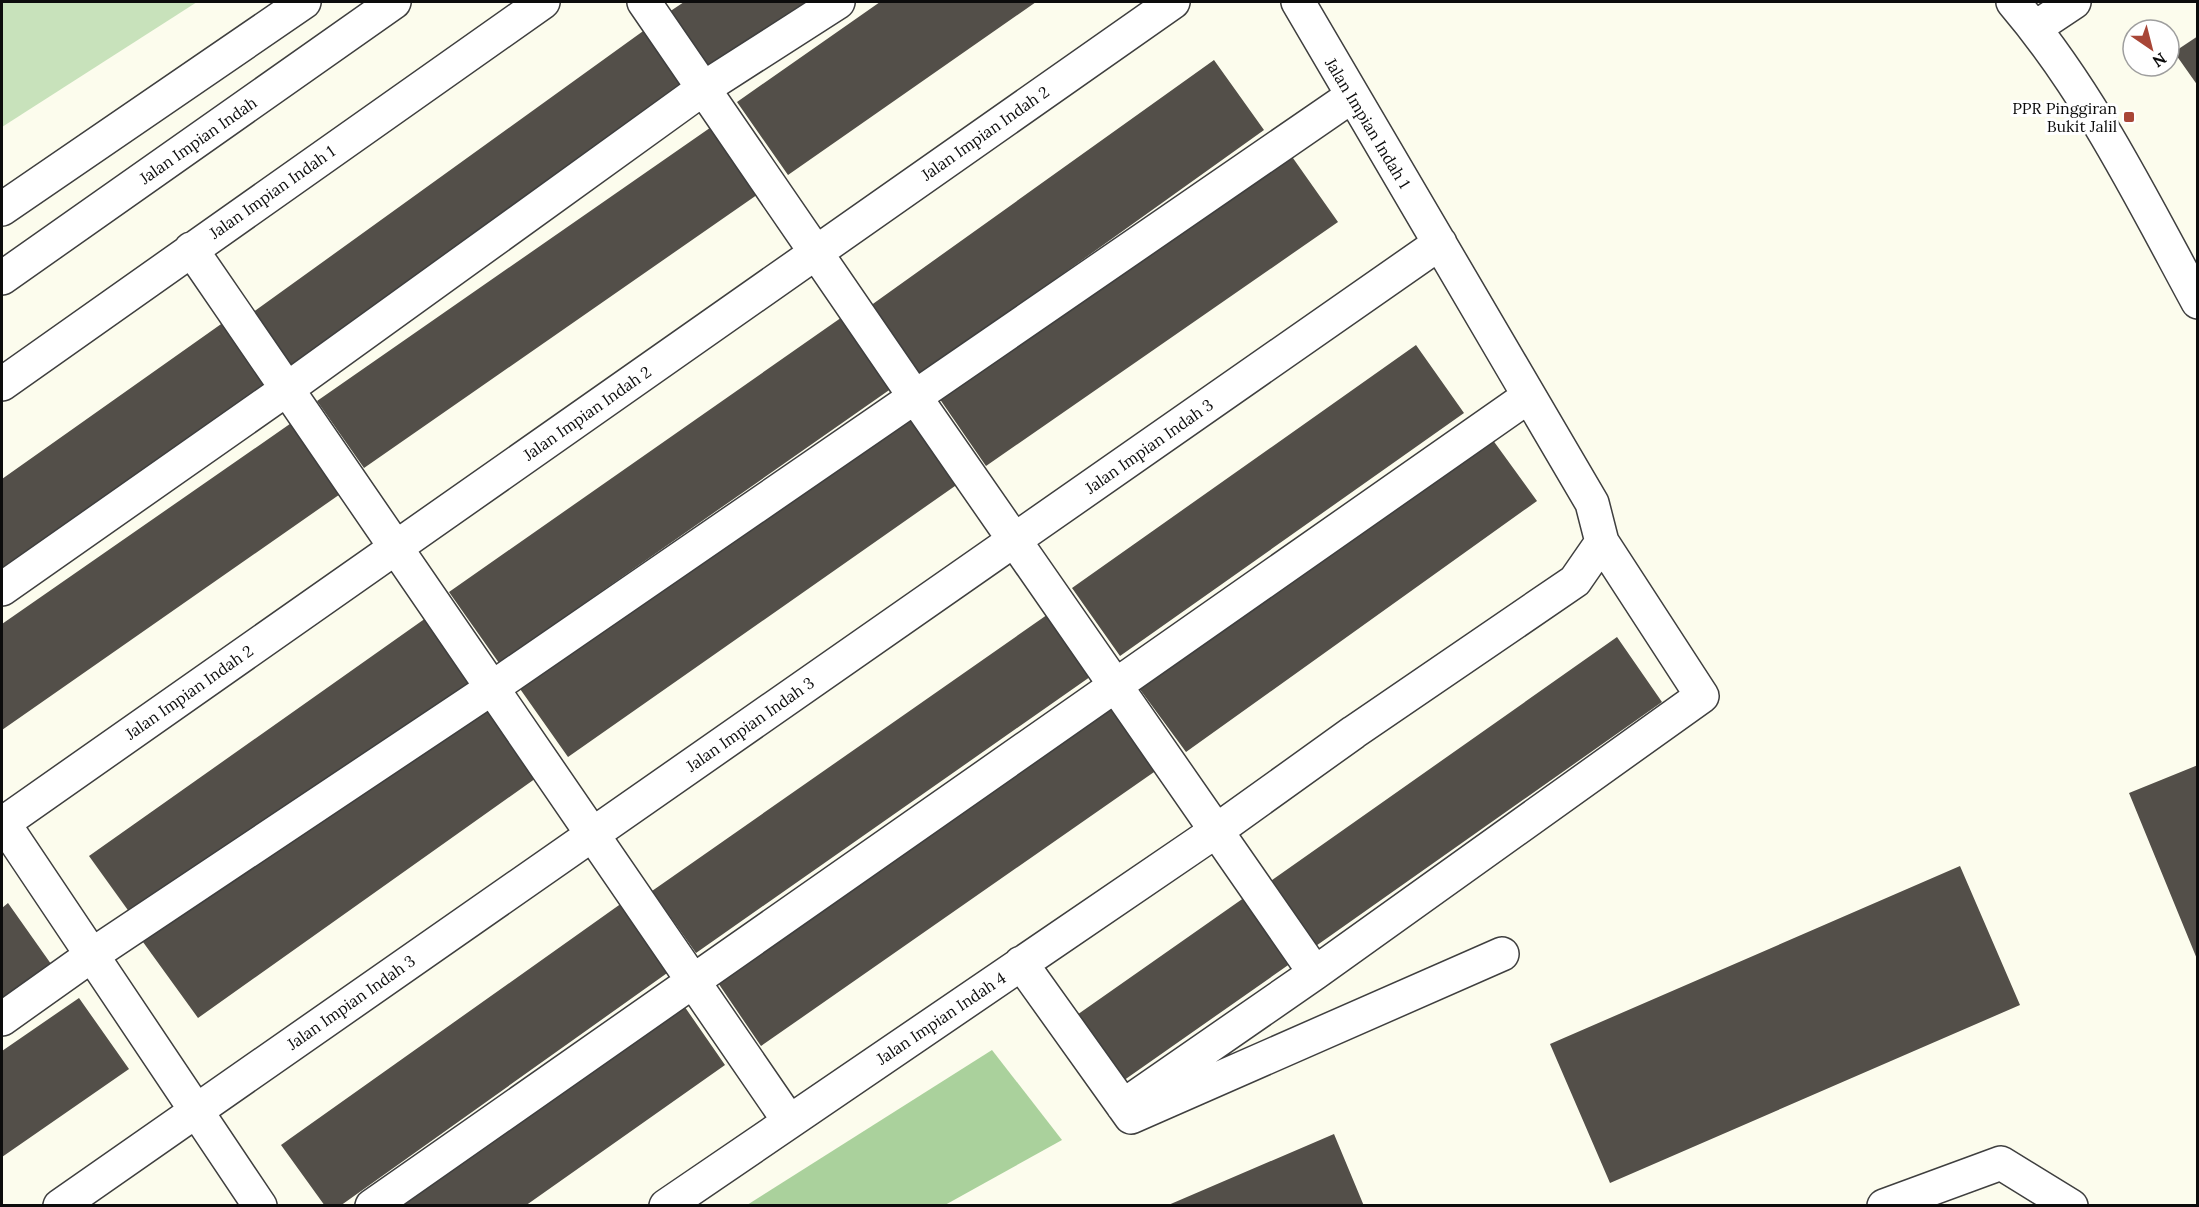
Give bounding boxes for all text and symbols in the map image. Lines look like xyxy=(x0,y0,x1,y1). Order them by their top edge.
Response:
north arrow xyxy=(2121,18,2181,78)
text: N xyxy=(2149,49,2170,72)
street label: Jalan Impian Indah 1 xyxy=(1321,53,1415,192)
street label: Jalan Impian Indah 2 xyxy=(916,81,1053,185)
street label: Jalan Impian Indah xyxy=(135,92,261,189)
place label: PPR Pinggiran Bukit Jalil xyxy=(2012,98,2117,136)
marker: PPR Pinggiran Bukit Jalil xyxy=(2122,110,2136,124)
street label: Jalan Impian Indah 1 xyxy=(205,141,339,243)
street label: Jalan Impian Indah 2 xyxy=(518,361,655,465)
street label: Jalan Impian Indah 3 xyxy=(1080,394,1217,498)
street label: Jalan Impian Indah 2 xyxy=(120,640,257,744)
street label: Jalan Impian Indah 3 xyxy=(681,672,818,776)
street label: Jalan Impian Indah 3 xyxy=(282,950,419,1054)
street label: Jalan Impian Indah 4 xyxy=(872,967,1010,1069)

